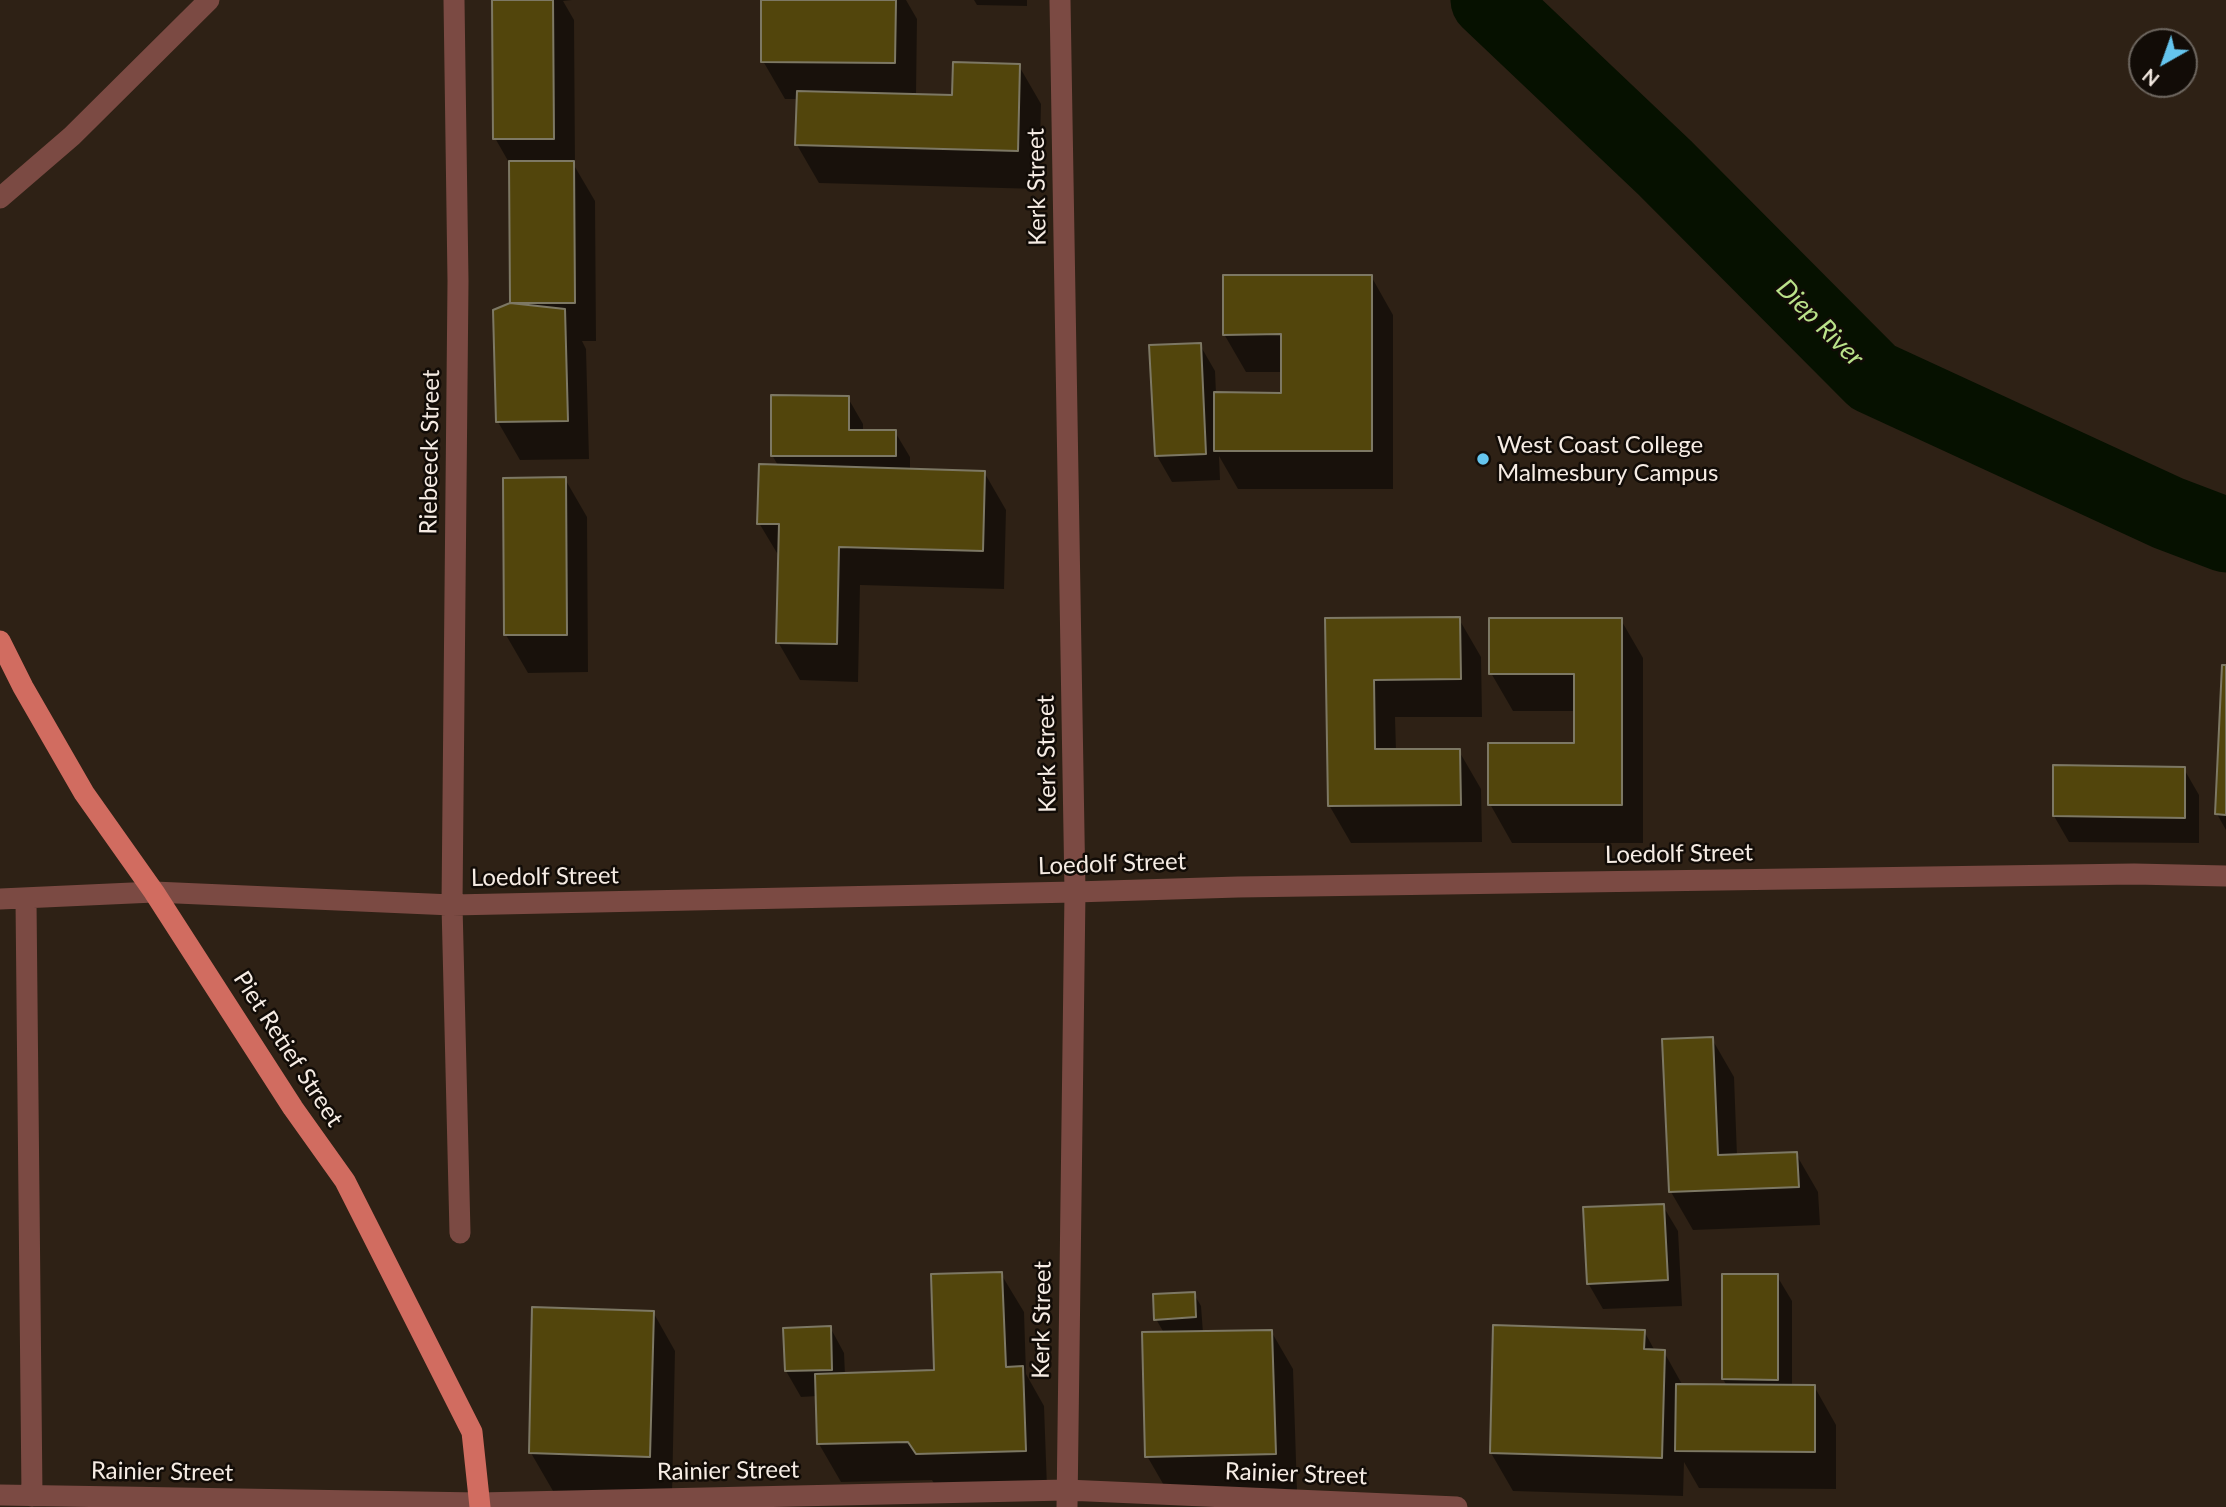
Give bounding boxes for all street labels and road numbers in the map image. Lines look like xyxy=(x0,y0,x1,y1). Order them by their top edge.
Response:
street label: Kerk Street xyxy=(1022,128,1052,246)
street label: Riebeeck Street xyxy=(414,369,446,535)
street label: Kerk Street xyxy=(1032,695,1062,813)
street label: Loedolf Street xyxy=(1605,838,1753,870)
street label: Loedolf Street xyxy=(1037,847,1187,881)
street label: Loedolf Street xyxy=(471,861,619,893)
street label: Piet Retief Street xyxy=(227,966,349,1132)
street label: Kerk Street xyxy=(1027,1261,1057,1379)
street label: Rainier Street xyxy=(657,1455,799,1487)
street label: Rainier Street xyxy=(91,1456,233,1488)
street label: Rainier Street xyxy=(1224,1457,1368,1491)

